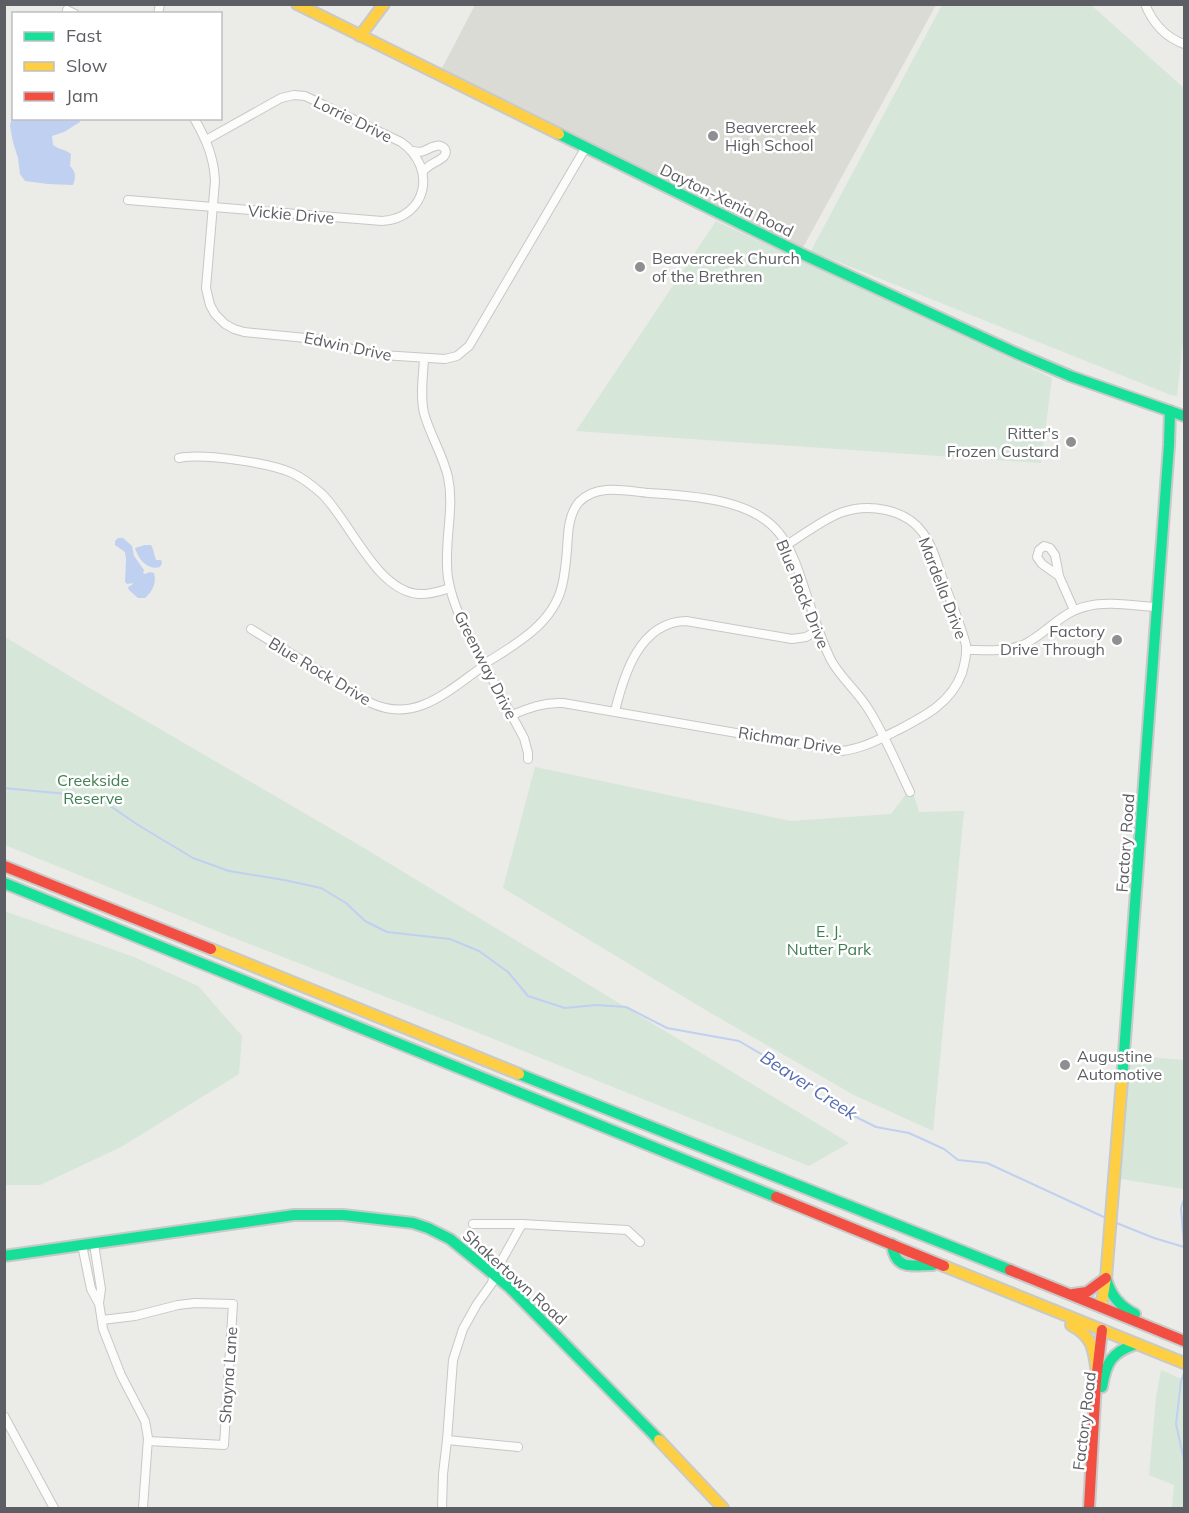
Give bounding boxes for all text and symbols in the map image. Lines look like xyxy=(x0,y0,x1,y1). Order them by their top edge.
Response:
legend xyxy=(12,12,222,120)
text: Fast xyxy=(66,24,102,47)
text: Slow xyxy=(66,54,108,77)
text: Jam xyxy=(66,84,99,107)
street label: Lorrie Drive xyxy=(311,91,395,147)
place label: Beavercreek High School xyxy=(725,117,817,155)
marker: Beavercreek High School xyxy=(706,129,720,143)
street label: Dayton-Xenia Road xyxy=(657,159,797,241)
street label: Vickie Drive xyxy=(247,200,335,228)
place label: Beavercreek Church of the Brethren xyxy=(652,248,800,286)
marker: Beavercreek Church of the Brethren xyxy=(633,260,647,274)
street label: Edwin Drive xyxy=(302,327,394,365)
place label: Ritter's Frozen Custard xyxy=(947,423,1059,461)
marker: Ritter's Frozen Custard xyxy=(1064,435,1078,449)
street label: Mardella Drive xyxy=(914,534,972,642)
street label: Blue Rock Drive xyxy=(772,537,834,651)
street label: Greenway Drive xyxy=(450,608,522,722)
place label: Factory Drive Through xyxy=(1000,621,1106,659)
street label: Blue Rock Drive xyxy=(265,633,375,709)
marker: Factory Drive Through xyxy=(1110,633,1124,647)
street label: Richmar Drive xyxy=(737,722,843,758)
park label: Creekside Reserve xyxy=(57,770,129,808)
street label: Factory Road xyxy=(1112,793,1138,893)
park label: E. J. Nutter Park xyxy=(787,921,872,959)
water label: Beaver Creek xyxy=(756,1045,862,1125)
place label: Augustine Automotive xyxy=(1077,1046,1162,1084)
marker: Augustine Automotive xyxy=(1058,1058,1072,1072)
street label: Shakertown Road xyxy=(459,1225,571,1329)
street label: Shayna Lane xyxy=(215,1326,241,1424)
street label: Factory Road xyxy=(1068,1371,1100,1471)

